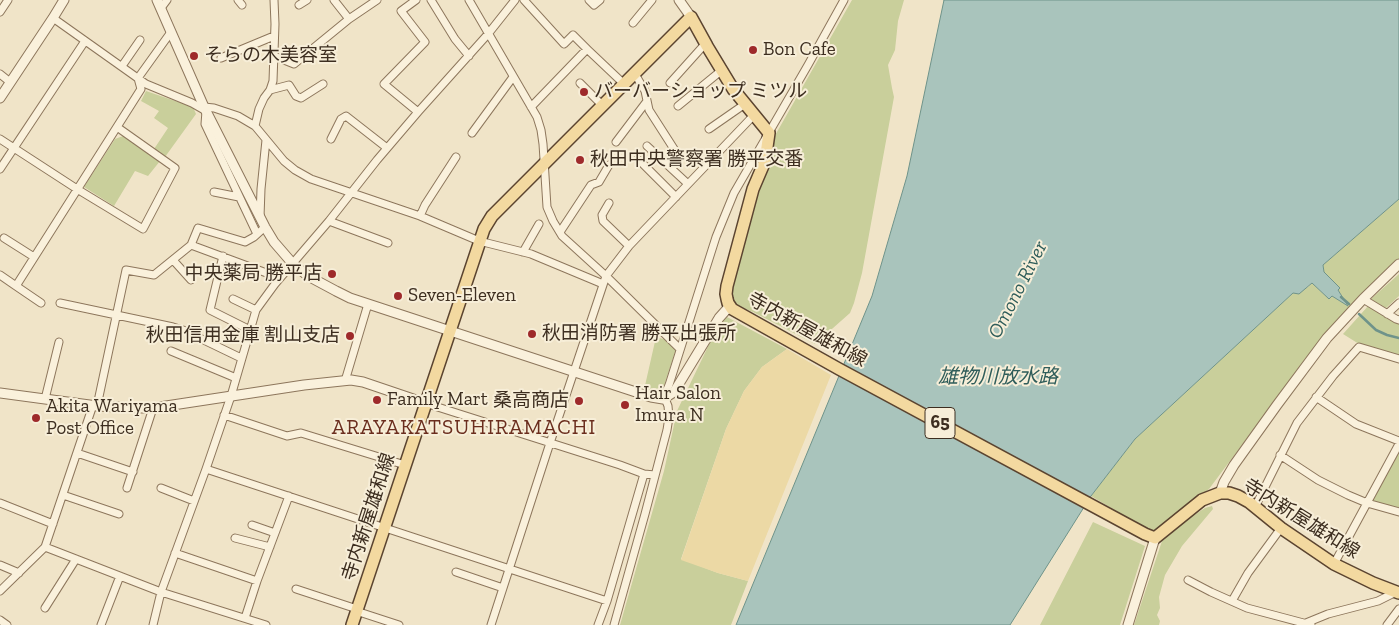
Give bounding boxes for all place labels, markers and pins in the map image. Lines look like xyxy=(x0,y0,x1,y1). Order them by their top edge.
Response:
place label: Bon Cafe xyxy=(763,39,836,61)
marker: Bon Cafe xyxy=(747,44,759,56)
place label: そらの木美容室 xyxy=(204,45,337,67)
marker: そらの木美容室 xyxy=(188,50,200,62)
place label: バーバーショップ ミツル xyxy=(594,81,807,103)
marker: バーバーショップ ミツル xyxy=(578,86,590,98)
place label: 秋田中央警察署 勝平交番 xyxy=(590,149,803,171)
marker: 秋田中央警察署 勝平交番 xyxy=(574,154,586,166)
place label: 中央薬局 勝平店 xyxy=(185,263,322,285)
marker: 中央薬局 勝平店 xyxy=(326,268,338,280)
place label: Seven-Eleven xyxy=(408,285,516,307)
marker: Seven-Eleven xyxy=(392,290,404,302)
place label: 秋田消防署 勝平出張所 xyxy=(542,323,736,345)
place label: 秋田信用金庫 割山支店 xyxy=(146,325,340,347)
marker: 秋田消防署 勝平出張所 xyxy=(526,328,538,340)
marker: 秋田信用金庫 割山支店 xyxy=(344,330,356,342)
place label: Hair Salon Imura N xyxy=(635,383,721,427)
place label: Family Mart xyxy=(387,389,488,411)
place label: 桑高商店 xyxy=(493,390,569,412)
marker: Family Mart xyxy=(371,394,383,406)
marker: 桑高商店 xyxy=(573,395,585,407)
place label: Akita Wariyama Post Office xyxy=(46,396,178,440)
marker: Hair Salon Imura N xyxy=(619,399,631,411)
marker: Akita Wariyama Post Office xyxy=(30,412,42,424)

